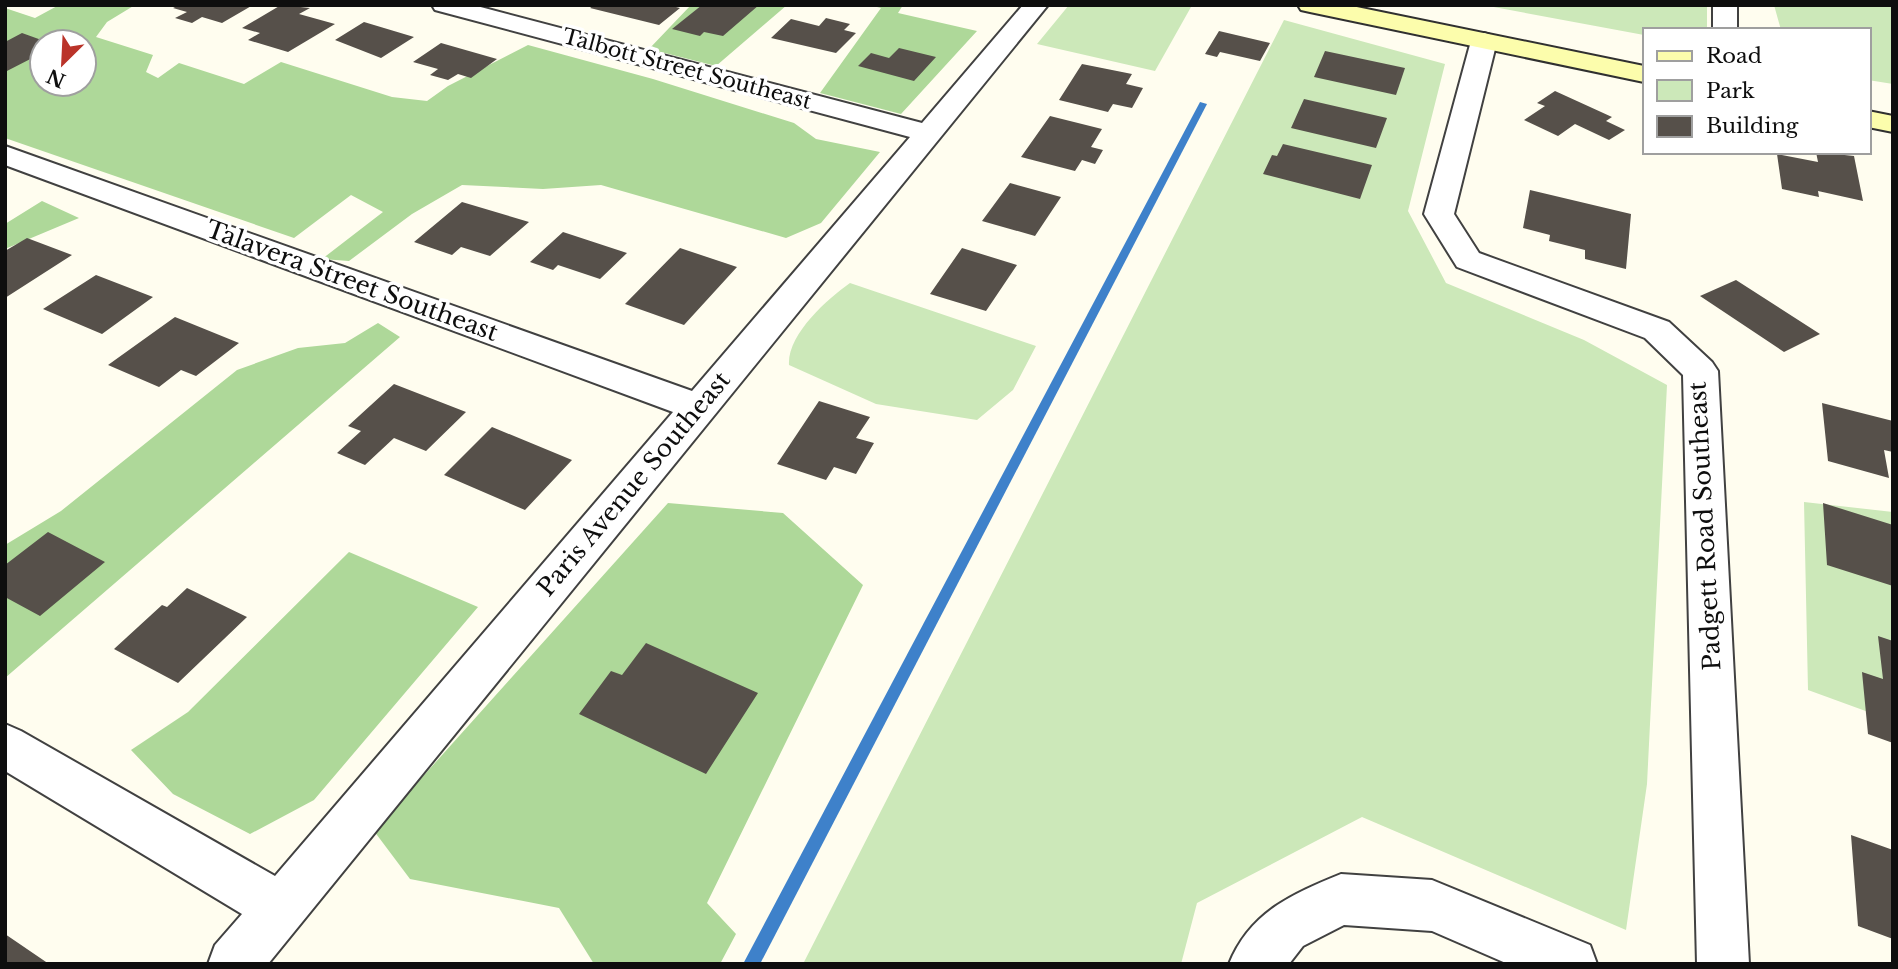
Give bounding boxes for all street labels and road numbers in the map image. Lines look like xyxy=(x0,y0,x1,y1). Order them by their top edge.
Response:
street label: Talbott Street Southeast xyxy=(560,23,814,115)
street label: Talavera Street Southeast xyxy=(202,214,502,347)
street label: Paris Avenue Southeast xyxy=(531,366,736,602)
street label: Padgett Road Southeast xyxy=(1682,381,1727,671)

